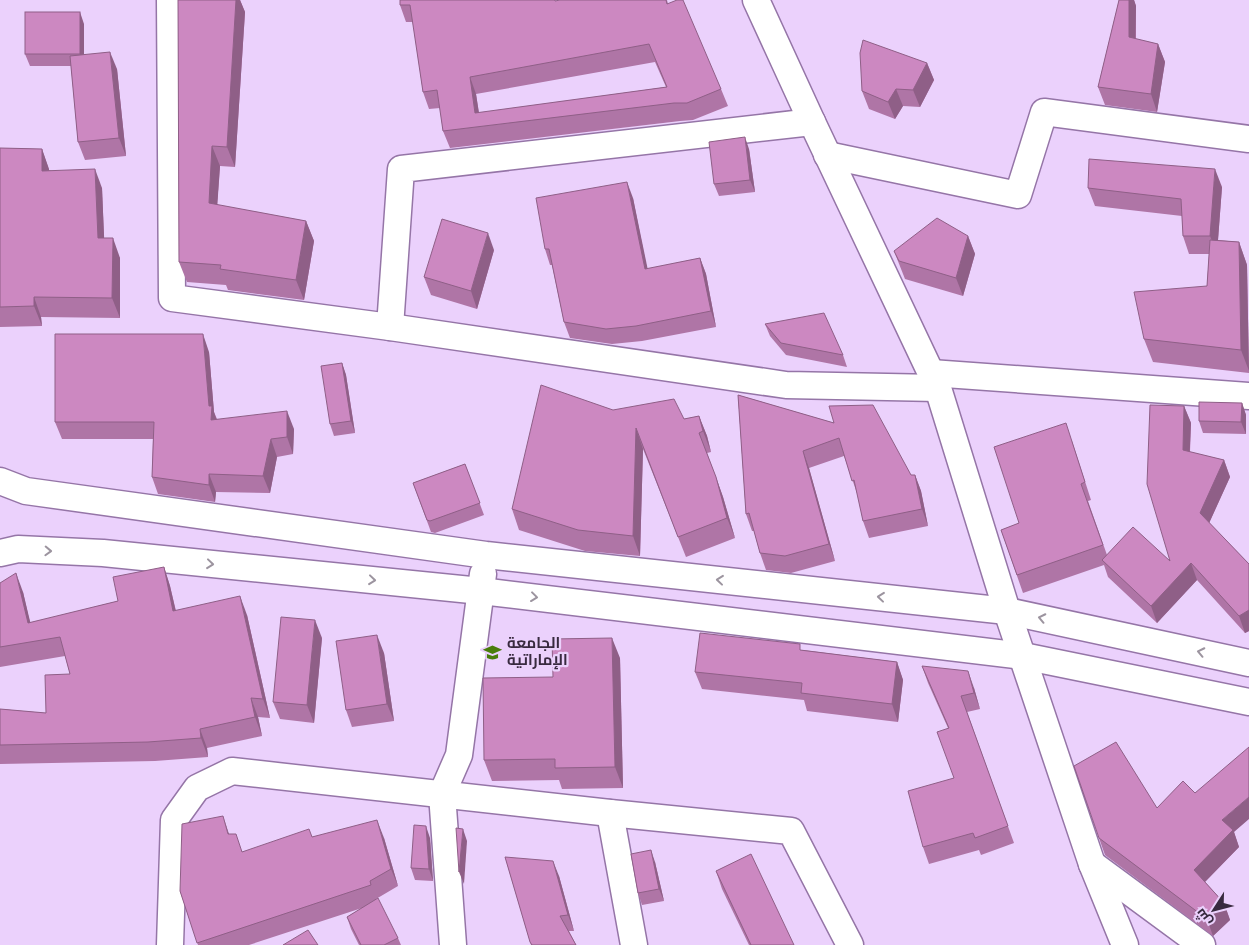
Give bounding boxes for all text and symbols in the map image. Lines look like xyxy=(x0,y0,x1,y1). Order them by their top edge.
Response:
one-way arrow xyxy=(45,545,53,556)
one-way arrow xyxy=(207,558,215,569)
one-way arrow xyxy=(368,574,376,585)
one-way arrow xyxy=(716,575,724,586)
one-way arrow xyxy=(530,591,538,602)
one-way arrow xyxy=(877,592,885,603)
one-way arrow xyxy=(1038,613,1047,624)
place label: الجامعة الإماراتية xyxy=(507,634,568,670)
school or university icon: الجامعة الإماراتية xyxy=(483,642,503,662)
one-way arrow xyxy=(1197,648,1206,658)
north arrow xyxy=(1189,885,1239,935)
text: ش xyxy=(1192,905,1216,930)

